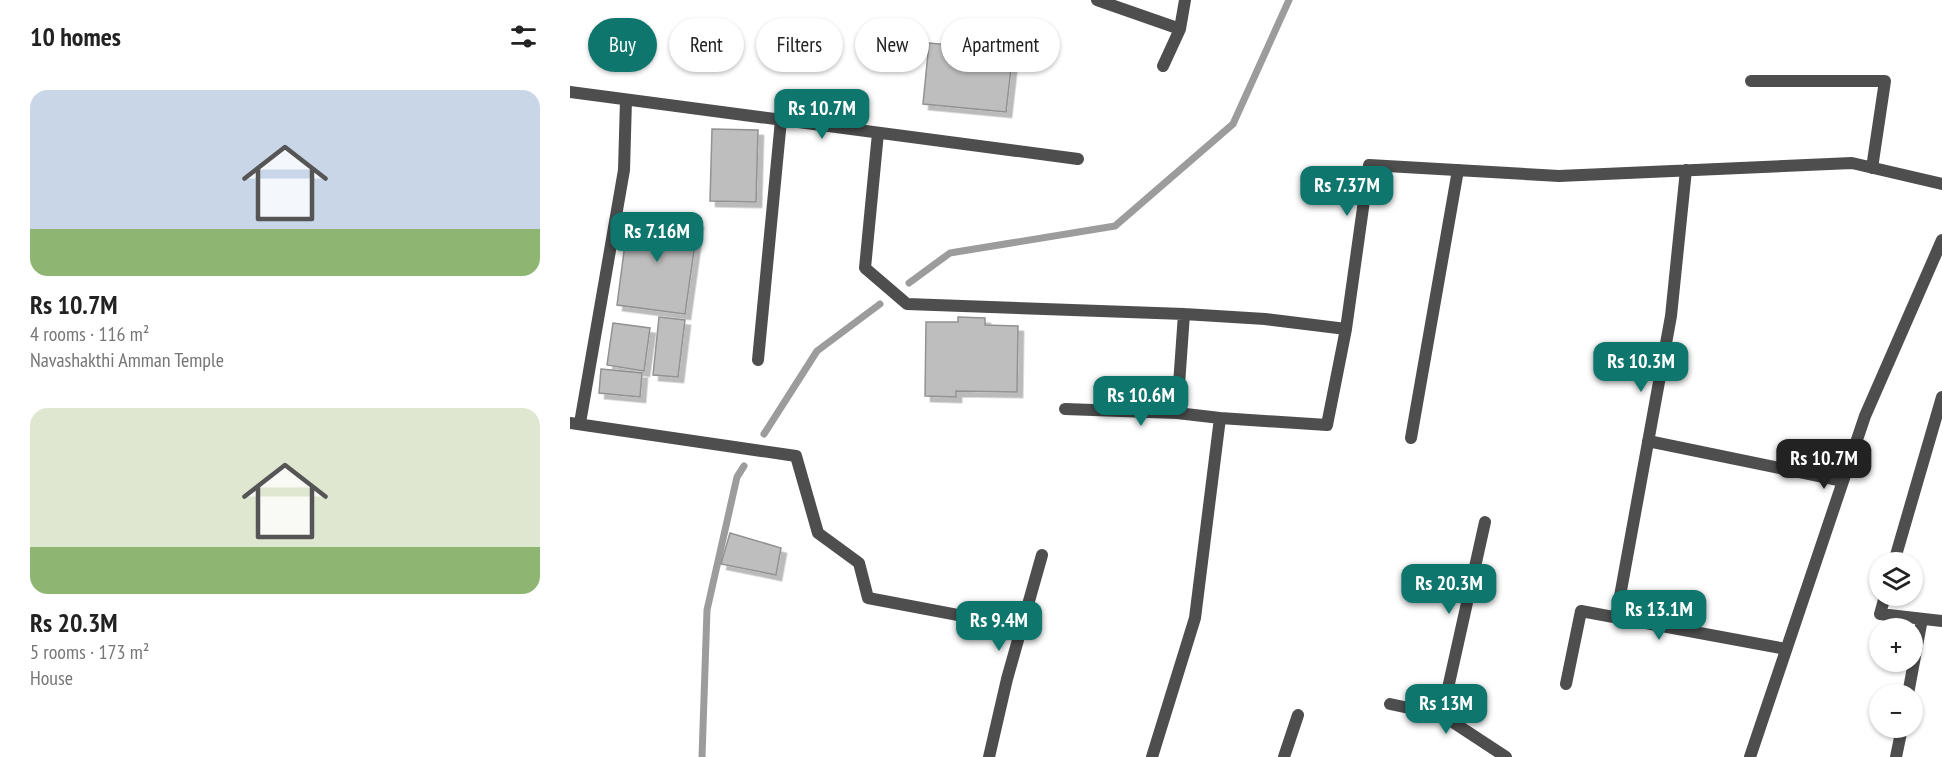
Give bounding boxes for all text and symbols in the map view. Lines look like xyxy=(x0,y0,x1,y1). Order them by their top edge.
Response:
chip: Buy xyxy=(588,18,657,72)
chip: Rent xyxy=(669,18,744,72)
chip: Filters xyxy=(756,18,843,72)
chip: New xyxy=(855,18,929,72)
chip: Apartment xyxy=(941,18,1060,72)
text: 10 homes xyxy=(30,20,121,53)
icon: filters xyxy=(507,20,540,53)
pin: Rs 10.7M xyxy=(760,89,884,140)
text: Rs 10.7M xyxy=(788,95,856,121)
icon: home xyxy=(231,129,339,237)
pin: Rs 7.37M xyxy=(1285,166,1409,217)
text: Rs 7.37M xyxy=(1314,172,1380,198)
pin: Rs 7.16M xyxy=(595,212,719,263)
text: Rs 7.16M xyxy=(624,218,690,244)
text: Rs 10.7M xyxy=(30,288,118,321)
text: 4 rooms · 116 m² xyxy=(30,321,149,347)
pin: Rs 10.3M xyxy=(1579,342,1703,393)
text: Navashakthi Amman Temple xyxy=(30,347,224,373)
text: Rs 10.3M xyxy=(1607,348,1675,374)
pin: Rs 10.6M xyxy=(1079,376,1203,427)
text: Rs 10.6M xyxy=(1107,382,1175,408)
pin: Rs 10.7M xyxy=(1762,439,1886,490)
text: Rs 10.7M xyxy=(1790,445,1858,471)
icon: home xyxy=(231,447,339,555)
map controls xyxy=(1869,552,1923,738)
button: layers xyxy=(1869,552,1923,606)
pin: Rs 20.3M xyxy=(1387,564,1511,615)
text: Rs 20.3M xyxy=(1415,570,1483,596)
pin: Rs 13.1M xyxy=(1597,590,1721,641)
text: Rs 13.1M xyxy=(1625,596,1693,622)
pin: Rs 9.4M xyxy=(944,601,1054,652)
text: Rs 20.3M xyxy=(30,606,118,639)
text: Rs 9.4M xyxy=(970,607,1028,633)
button: + xyxy=(1869,618,1923,672)
text: 5 rooms · 173 m² xyxy=(30,639,149,665)
text: House xyxy=(30,665,73,691)
pin: Rs 13M xyxy=(1397,684,1495,735)
button: − xyxy=(1869,684,1923,738)
text: Rs 13M xyxy=(1419,690,1473,716)

